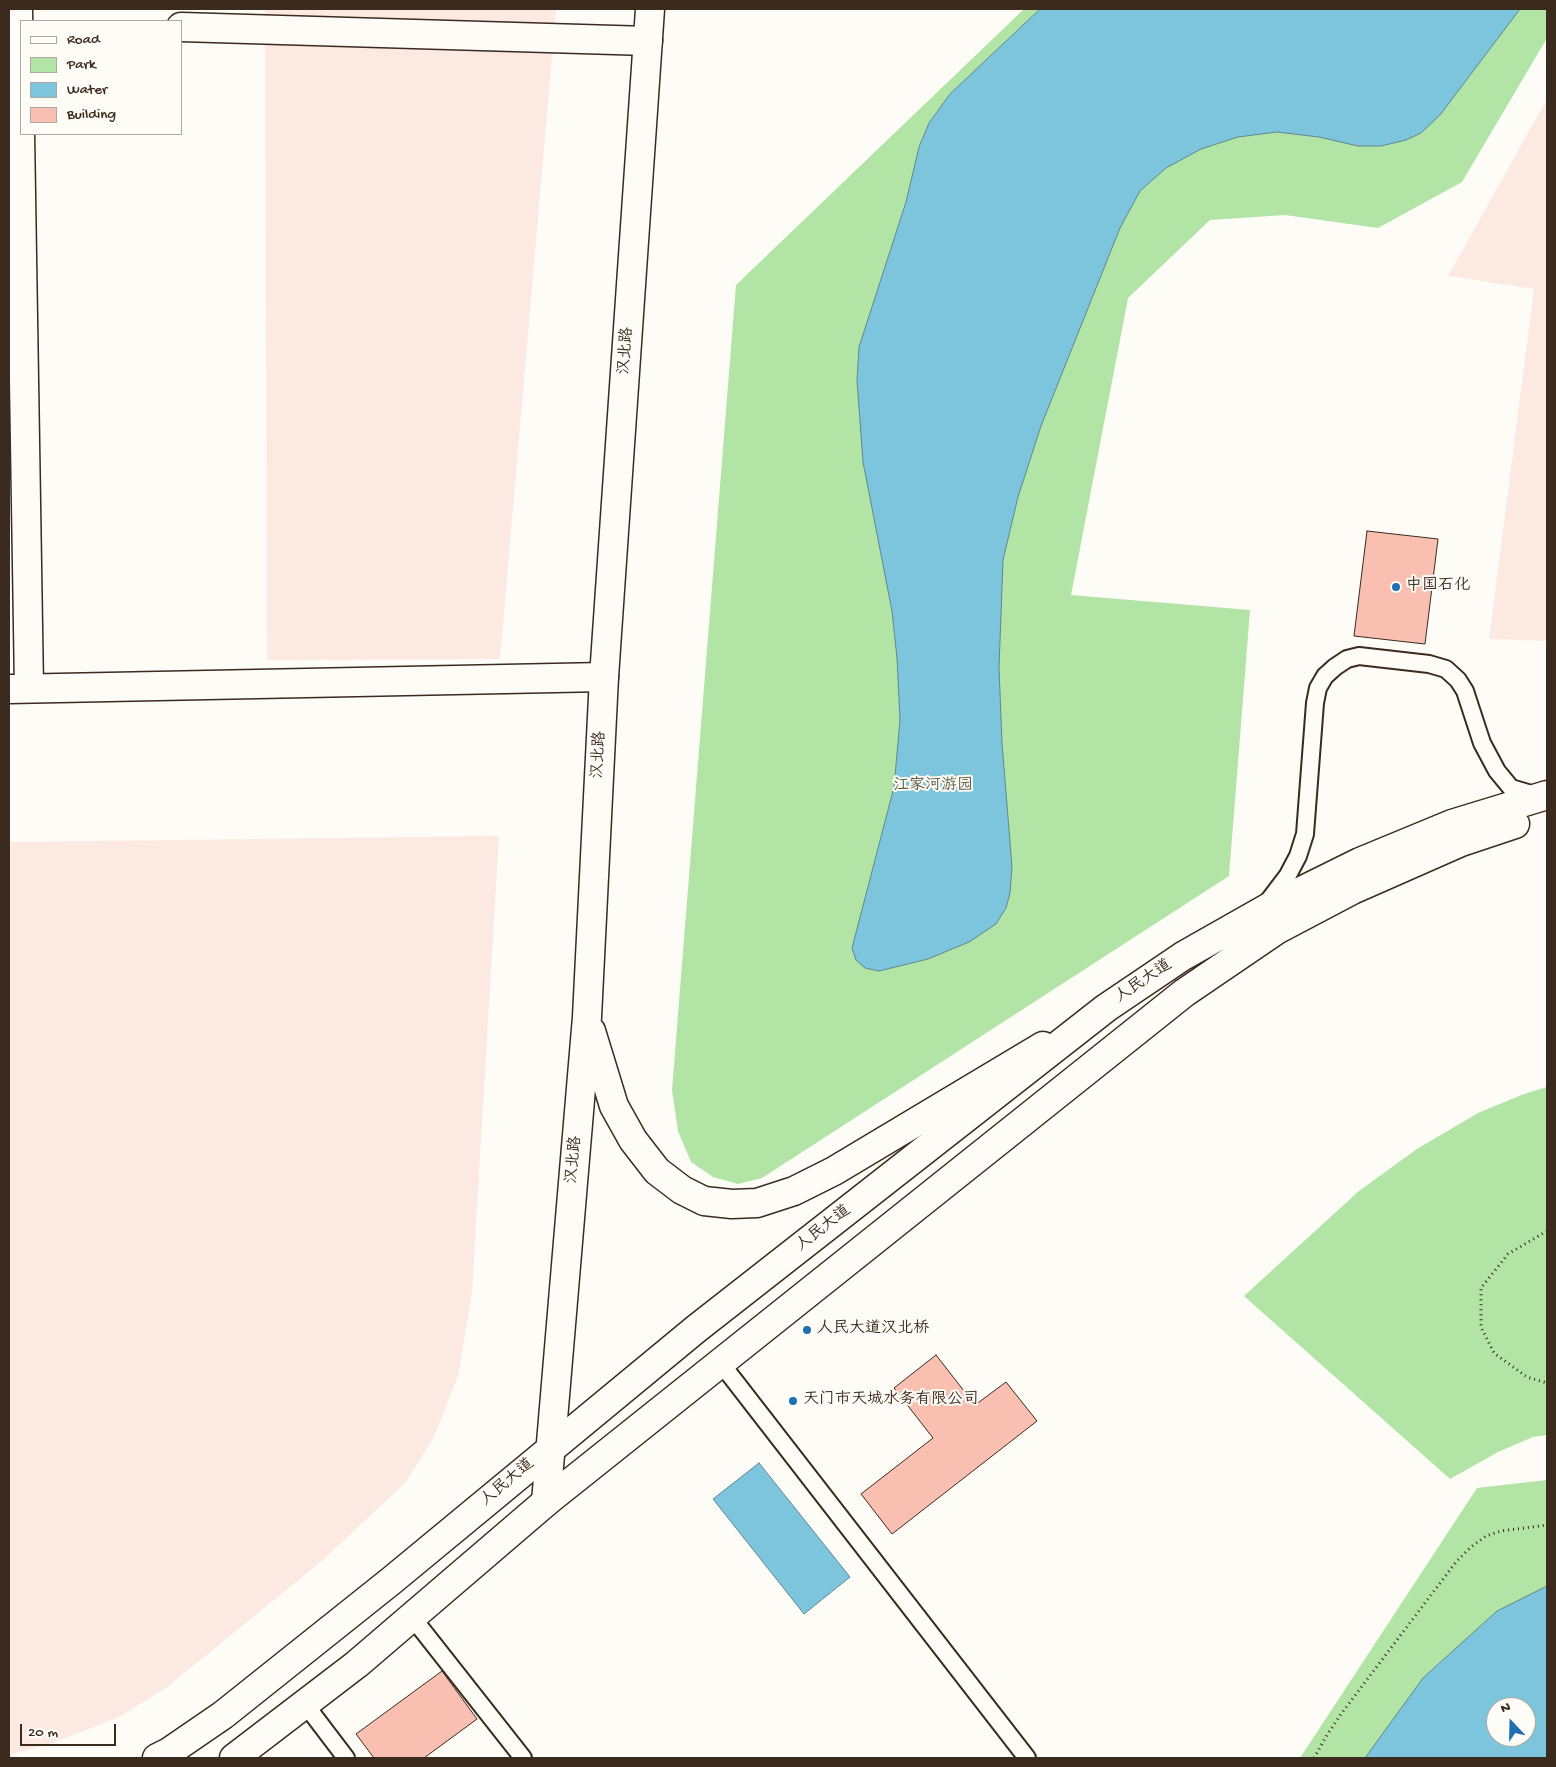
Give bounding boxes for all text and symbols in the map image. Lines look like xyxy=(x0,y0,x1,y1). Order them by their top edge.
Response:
legend xyxy=(20,20,182,135)
text: Road xyxy=(67,31,100,49)
text: Park xyxy=(67,56,96,74)
text: Water xyxy=(67,81,107,99)
text: Building xyxy=(67,106,116,124)
street label: 汉北路 xyxy=(616,326,638,376)
place label: 中国石化 xyxy=(1406,577,1470,597)
marker: 中国石化 xyxy=(1390,581,1402,593)
street label: 汉北路 xyxy=(589,731,611,779)
park label: 江家河游园 xyxy=(893,777,973,797)
street label: 人民大道 xyxy=(1112,956,1176,1008)
street label: 汉北路 xyxy=(563,1135,587,1185)
street label: 人民大道 xyxy=(793,1202,855,1256)
place label: 人民大道汉北桥 xyxy=(817,1320,929,1340)
marker: 人民大道汉北桥 xyxy=(801,1324,813,1336)
place label: 天门市天城水务有限公司 xyxy=(803,1391,979,1411)
marker: 天门市天城水务有限公司 xyxy=(787,1395,799,1407)
street label: 人民大道 xyxy=(477,1455,539,1511)
north arrow xyxy=(1486,1697,1536,1747)
text: N xyxy=(1498,1699,1513,1718)
scale bar xyxy=(22,1714,119,1746)
text: 20 m xyxy=(28,1724,58,1742)

